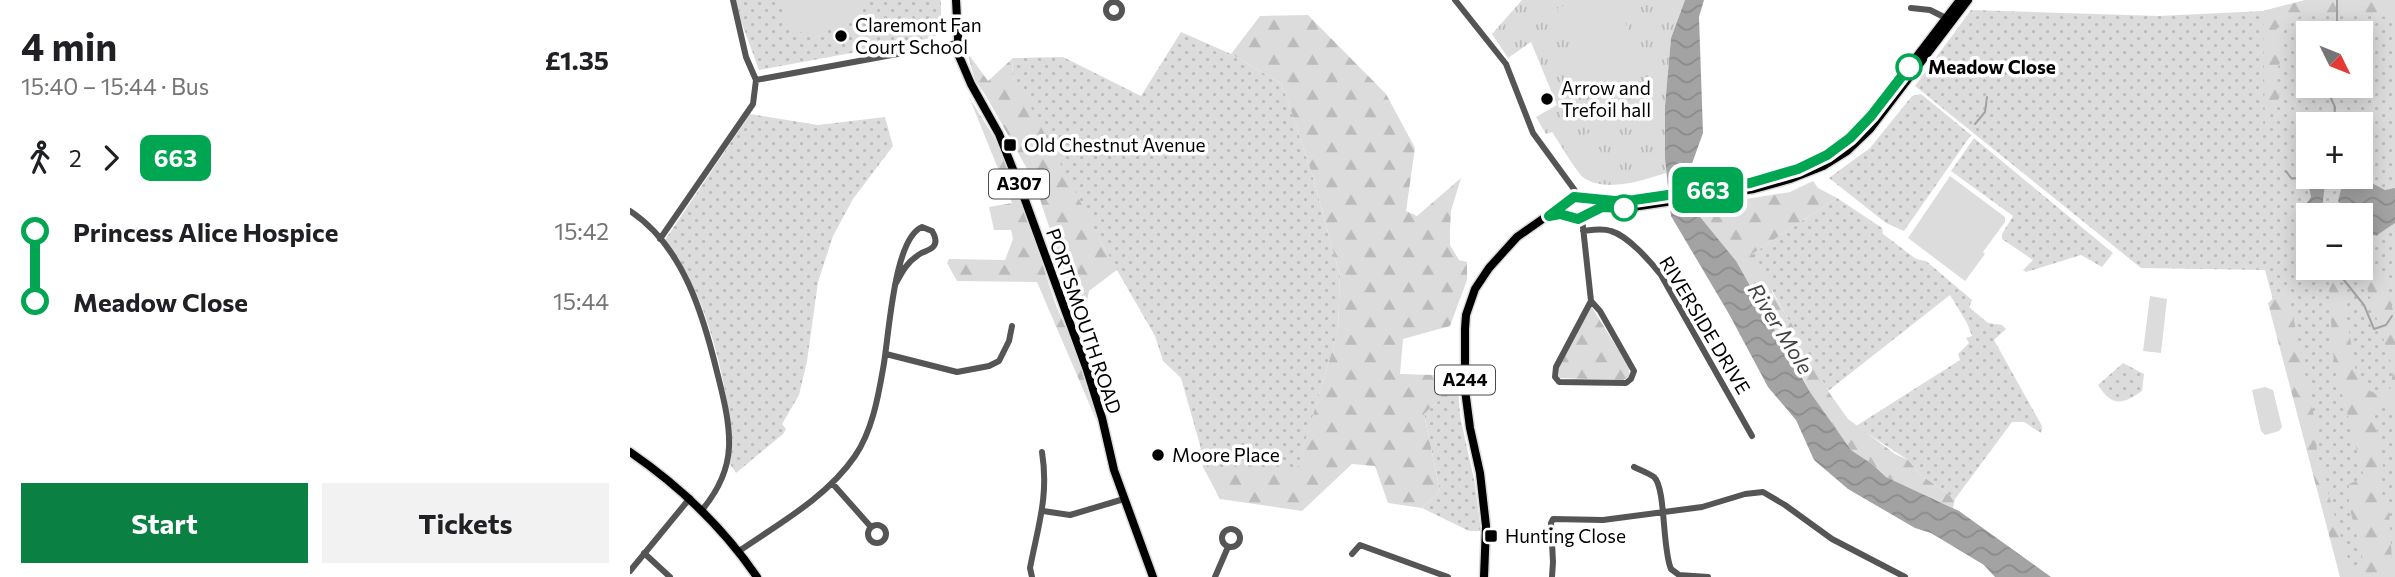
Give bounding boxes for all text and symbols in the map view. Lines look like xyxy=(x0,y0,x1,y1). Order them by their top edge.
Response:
place label: Claremont Fan Court School xyxy=(855,13,982,58)
north arrow xyxy=(2296,21,2373,98)
map controls xyxy=(2296,21,2373,280)
text: 4 min xyxy=(21,22,117,69)
marker: Claremont Fan Court School xyxy=(833,28,849,44)
text: £1.35 xyxy=(545,44,609,75)
marker: Meadow Close xyxy=(1896,54,1922,80)
place label: Meadow Close xyxy=(1928,55,2056,78)
text: 15:40 – 15:44 · Bus xyxy=(21,72,209,100)
place label: Arrow and Trefoil hall xyxy=(1561,76,1651,121)
marker: Arrow and Trefoil hall xyxy=(1539,91,1555,107)
button: + xyxy=(2296,112,2373,189)
place label: Old Chestnut Avenue xyxy=(1024,133,1206,156)
marker: Old Chestnut Avenue xyxy=(1002,137,1018,153)
icon: walk xyxy=(21,139,59,177)
icon: forward xyxy=(92,139,130,177)
text: 663 xyxy=(154,143,197,172)
text: 2 xyxy=(69,144,82,172)
line badge: 663 xyxy=(1668,167,1748,213)
road number: A307 xyxy=(989,169,1049,198)
text: 663 xyxy=(1686,175,1730,204)
unlabelled marker xyxy=(1611,195,1637,221)
button: − xyxy=(2296,203,2373,280)
text: Princess Alice Hospice xyxy=(73,216,338,247)
text: 15:42 xyxy=(554,217,609,245)
street label: PORTSMOUTH ROAD xyxy=(1042,225,1127,417)
street label: RIVERSIDE DRIVE xyxy=(1655,252,1756,398)
water label: River Mole xyxy=(1744,278,1819,378)
text: Meadow Close xyxy=(73,286,248,317)
text: 15:44 xyxy=(553,287,609,315)
road number: A244 xyxy=(1435,366,1495,394)
place label: Moore Place xyxy=(1172,443,1280,466)
marker: Moore Place xyxy=(1150,447,1166,463)
button: Start xyxy=(21,483,308,563)
button: Tickets xyxy=(322,483,609,563)
place label: Hunting Close xyxy=(1505,524,1626,547)
marker: Hunting Close xyxy=(1483,528,1499,544)

